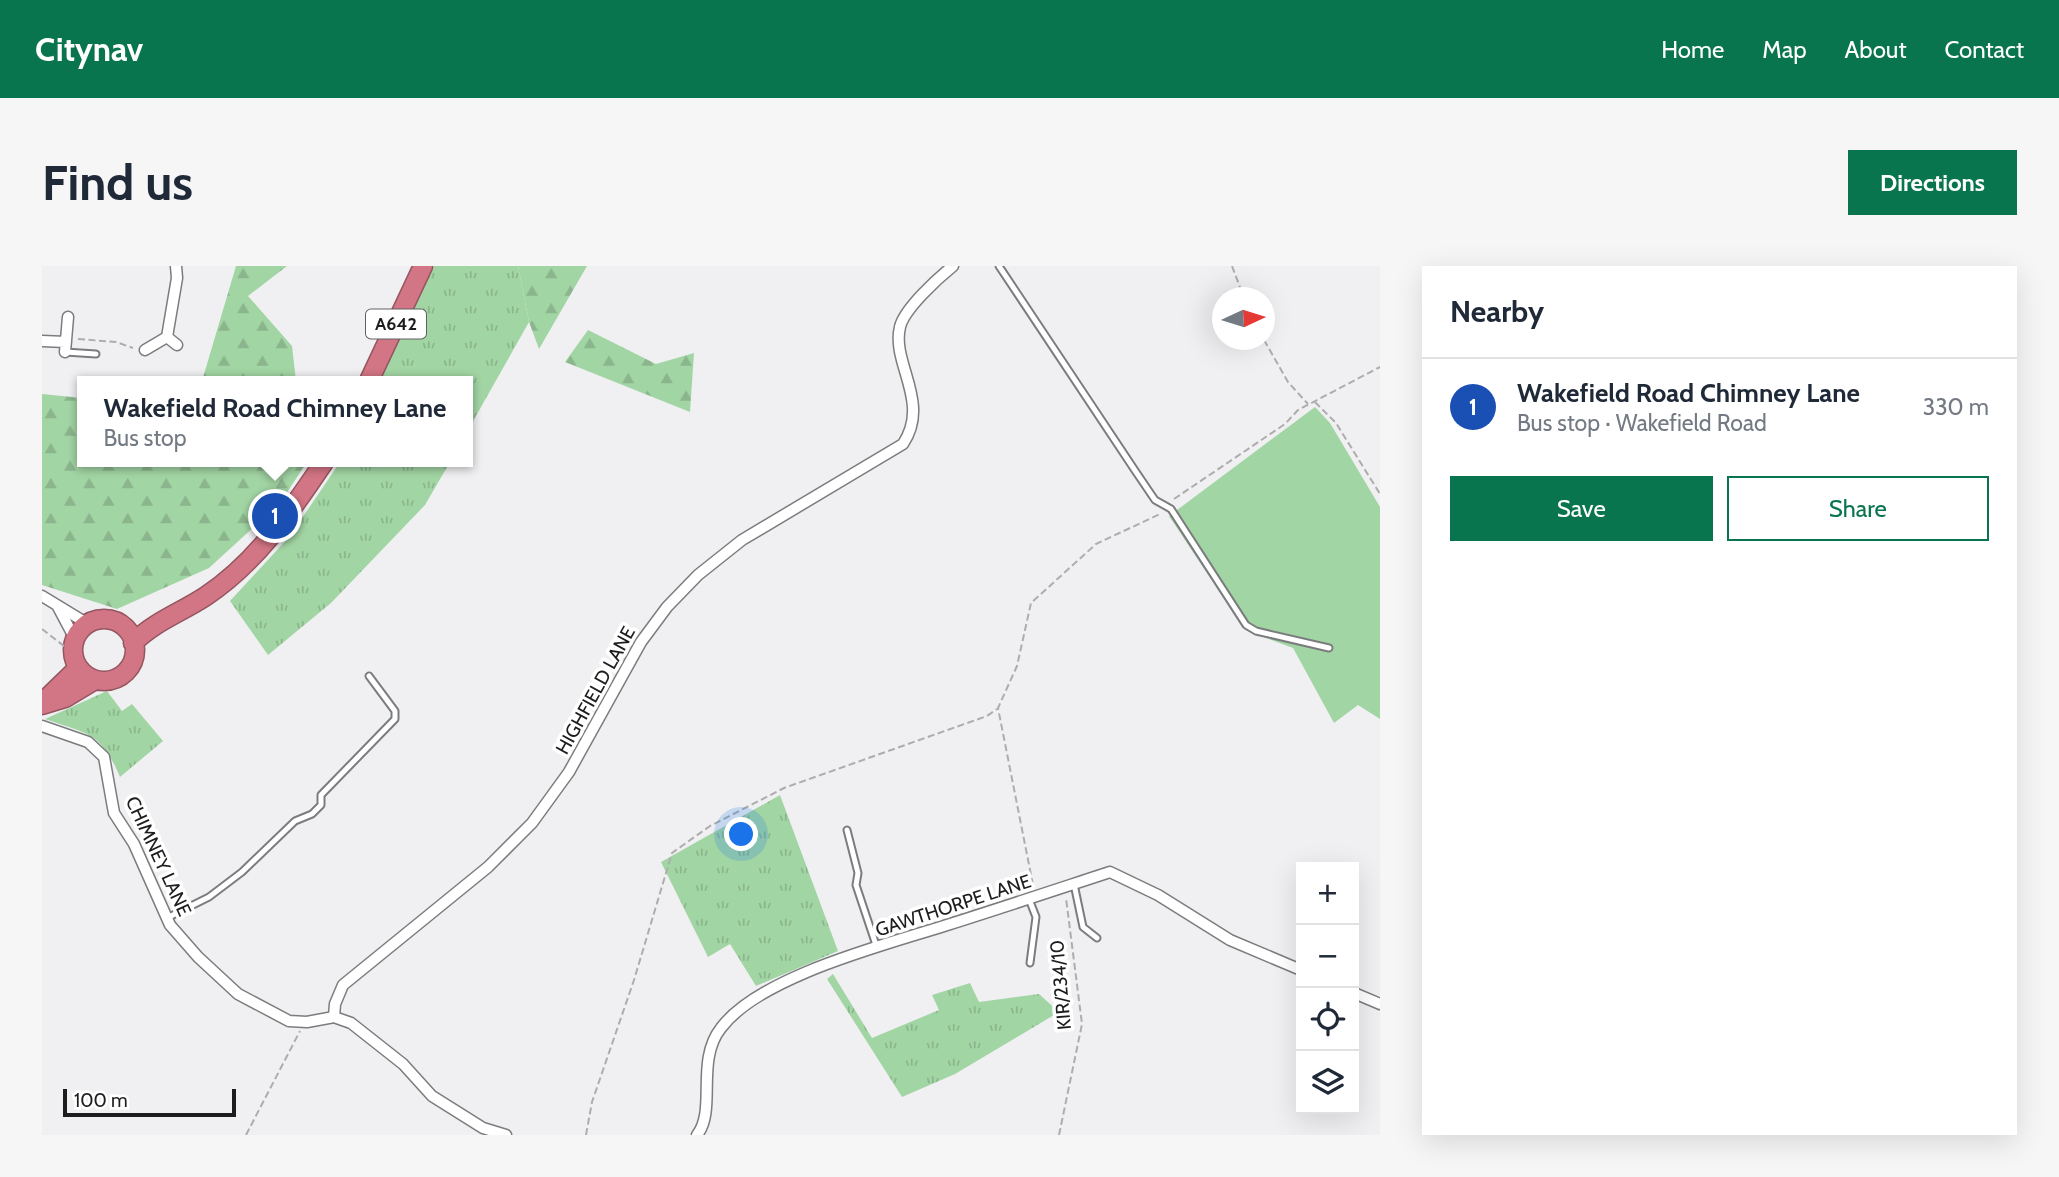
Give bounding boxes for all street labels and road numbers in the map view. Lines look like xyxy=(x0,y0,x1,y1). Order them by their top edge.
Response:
road number: A642 xyxy=(366,310,426,338)
street label: HIGHFIELD LANE xyxy=(551,622,640,758)
street label: CHIMNEY LANE xyxy=(121,793,196,920)
street label: GAWTHORPE LANE xyxy=(872,869,1034,941)
street label: KIR/234/10 xyxy=(1045,939,1076,1031)

